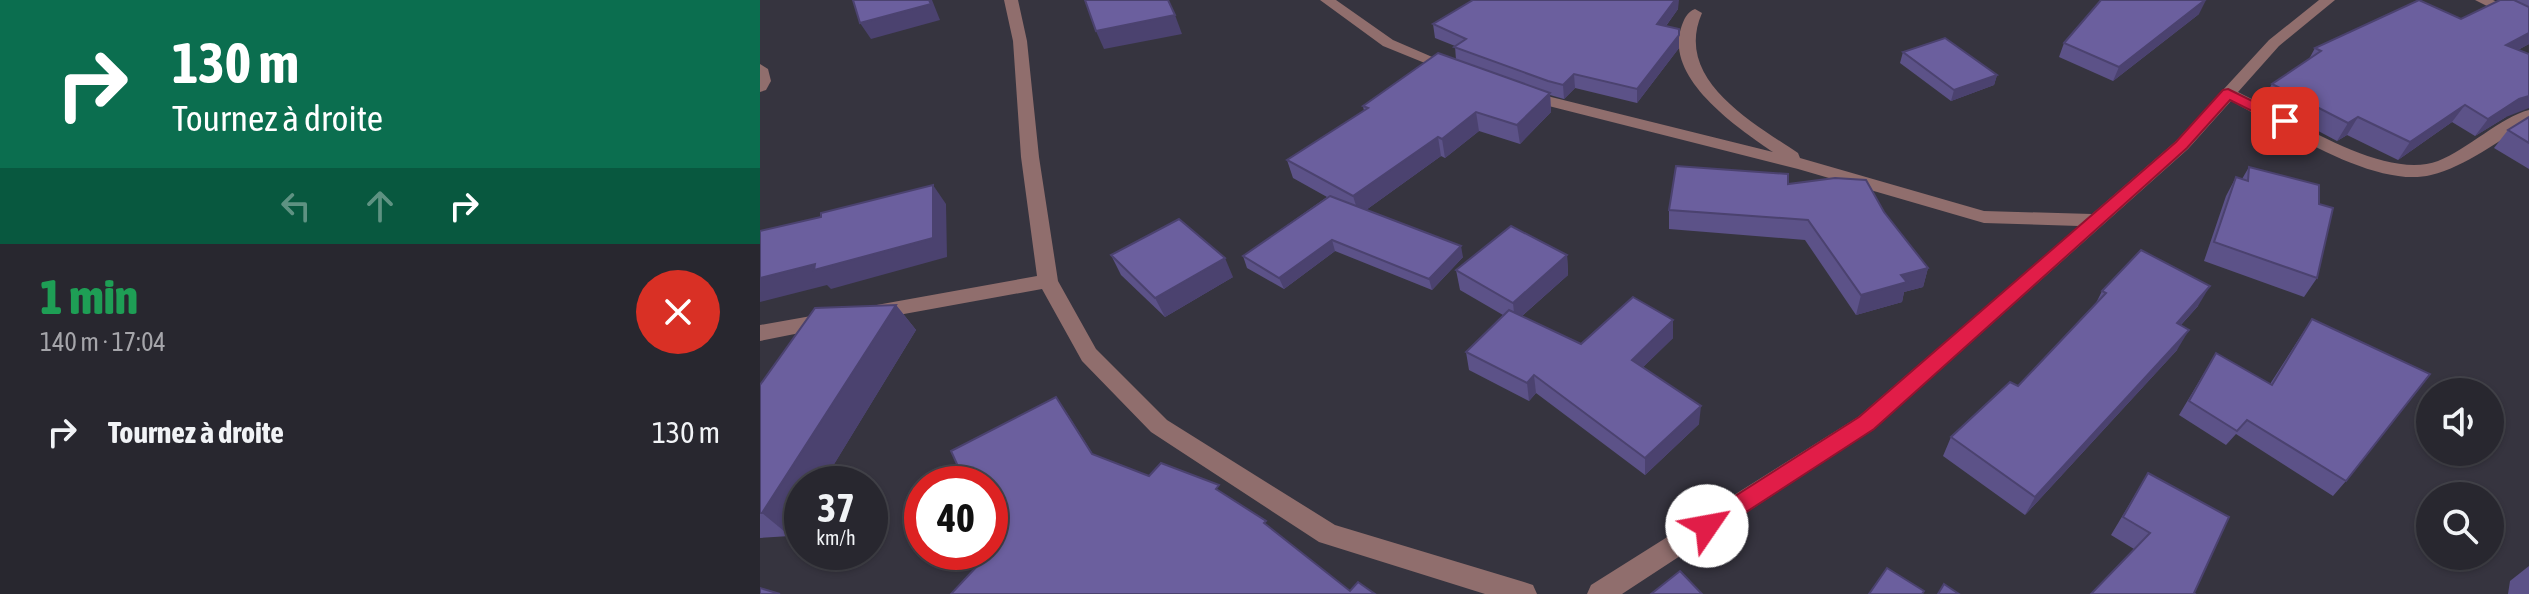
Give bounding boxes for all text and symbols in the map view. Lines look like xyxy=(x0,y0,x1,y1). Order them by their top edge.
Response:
text: 130 m xyxy=(172,31,299,95)
icon: right xyxy=(40,32,144,136)
pin xyxy=(2251,87,2319,155)
text: Tournez à droite xyxy=(172,97,383,139)
icon: arrive xyxy=(2263,99,2307,143)
icon: left xyxy=(274,184,318,228)
icon: ahead xyxy=(358,184,402,228)
icon: right xyxy=(442,184,486,228)
text: 1 min xyxy=(40,269,138,324)
button: close xyxy=(636,270,720,354)
text: 140 m · 17:04 xyxy=(40,327,166,357)
map controls xyxy=(2416,378,2504,570)
button: sound xyxy=(2416,378,2504,466)
icon: right xyxy=(40,410,84,454)
text: Tournez à droite xyxy=(108,415,284,449)
text: 130 m xyxy=(652,415,720,449)
speed limit sign: 40 xyxy=(904,466,1008,570)
button: search xyxy=(2416,482,2504,570)
position arrow xyxy=(1665,484,1749,568)
text: 37 xyxy=(817,485,855,530)
text: km/h xyxy=(816,526,856,549)

